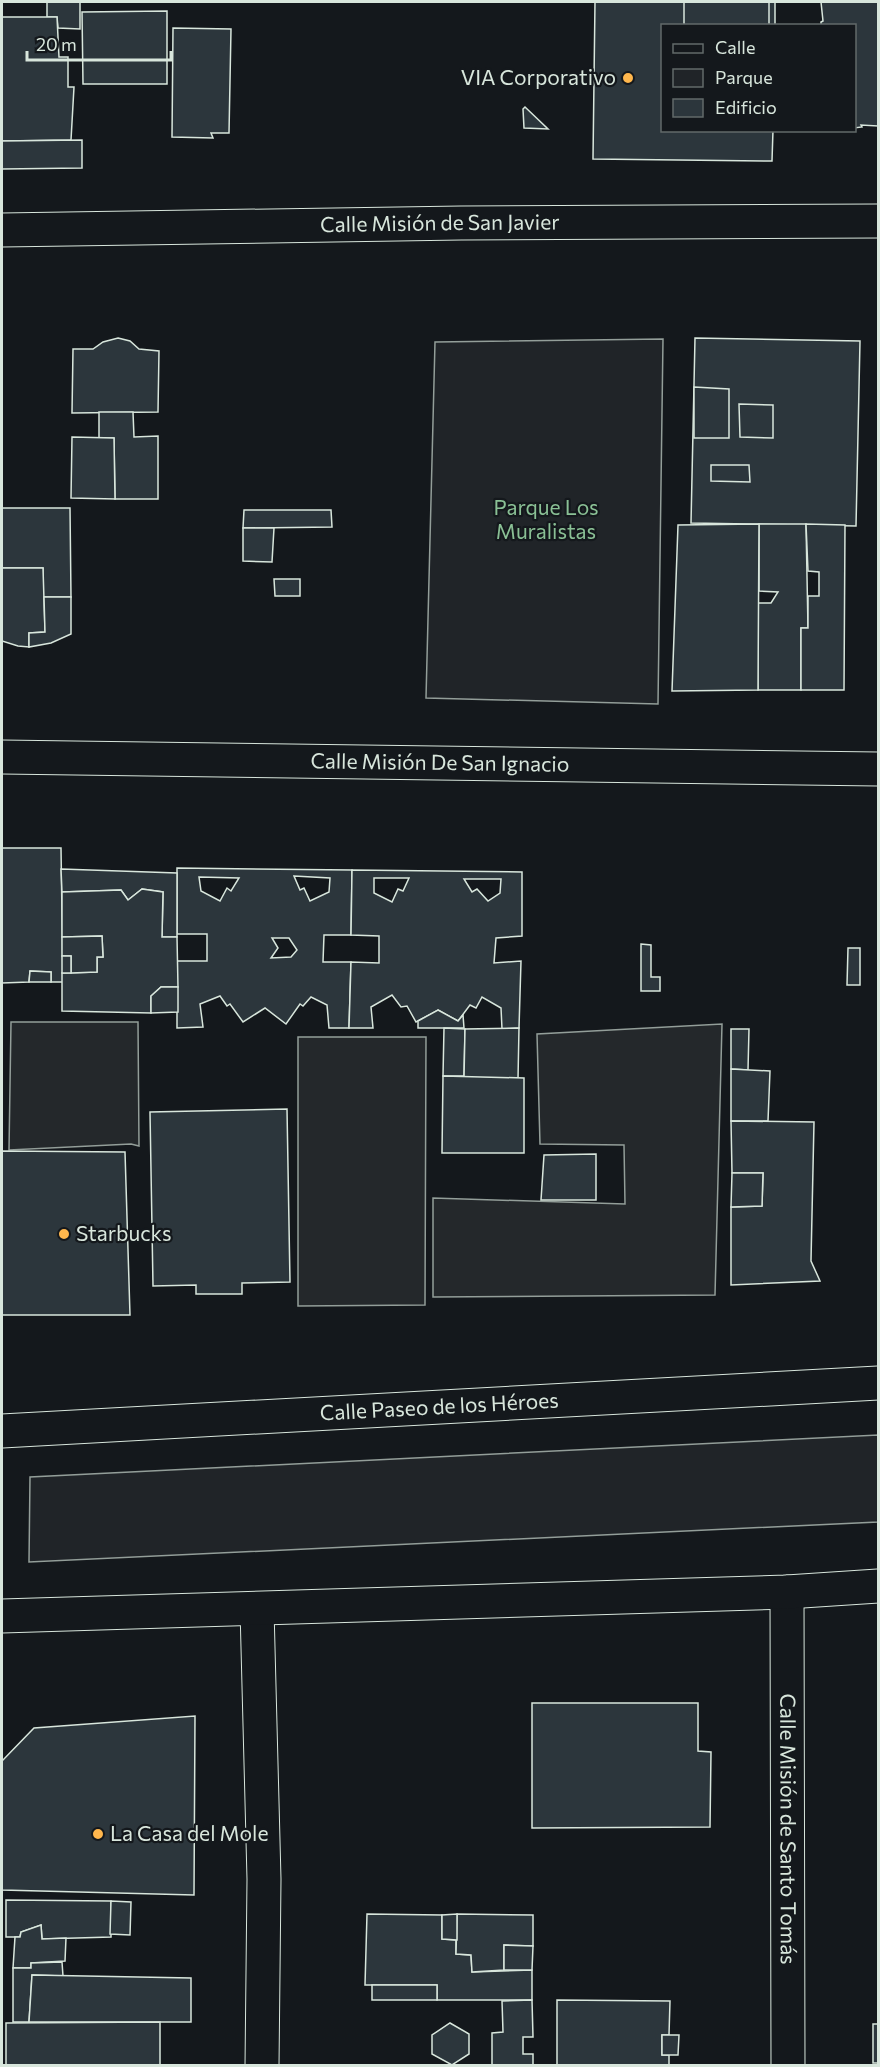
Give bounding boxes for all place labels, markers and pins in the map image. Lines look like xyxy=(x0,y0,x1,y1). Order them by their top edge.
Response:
place label: VIA Corporativo xyxy=(461,64,616,89)
marker: VIA Corporativo xyxy=(621,71,635,85)
place label: Starbucks xyxy=(76,1220,172,1245)
marker: Starbucks xyxy=(57,1227,71,1241)
place label: La Casa del Mole xyxy=(110,1820,269,1845)
marker: La Casa del Mole xyxy=(91,1827,105,1841)

